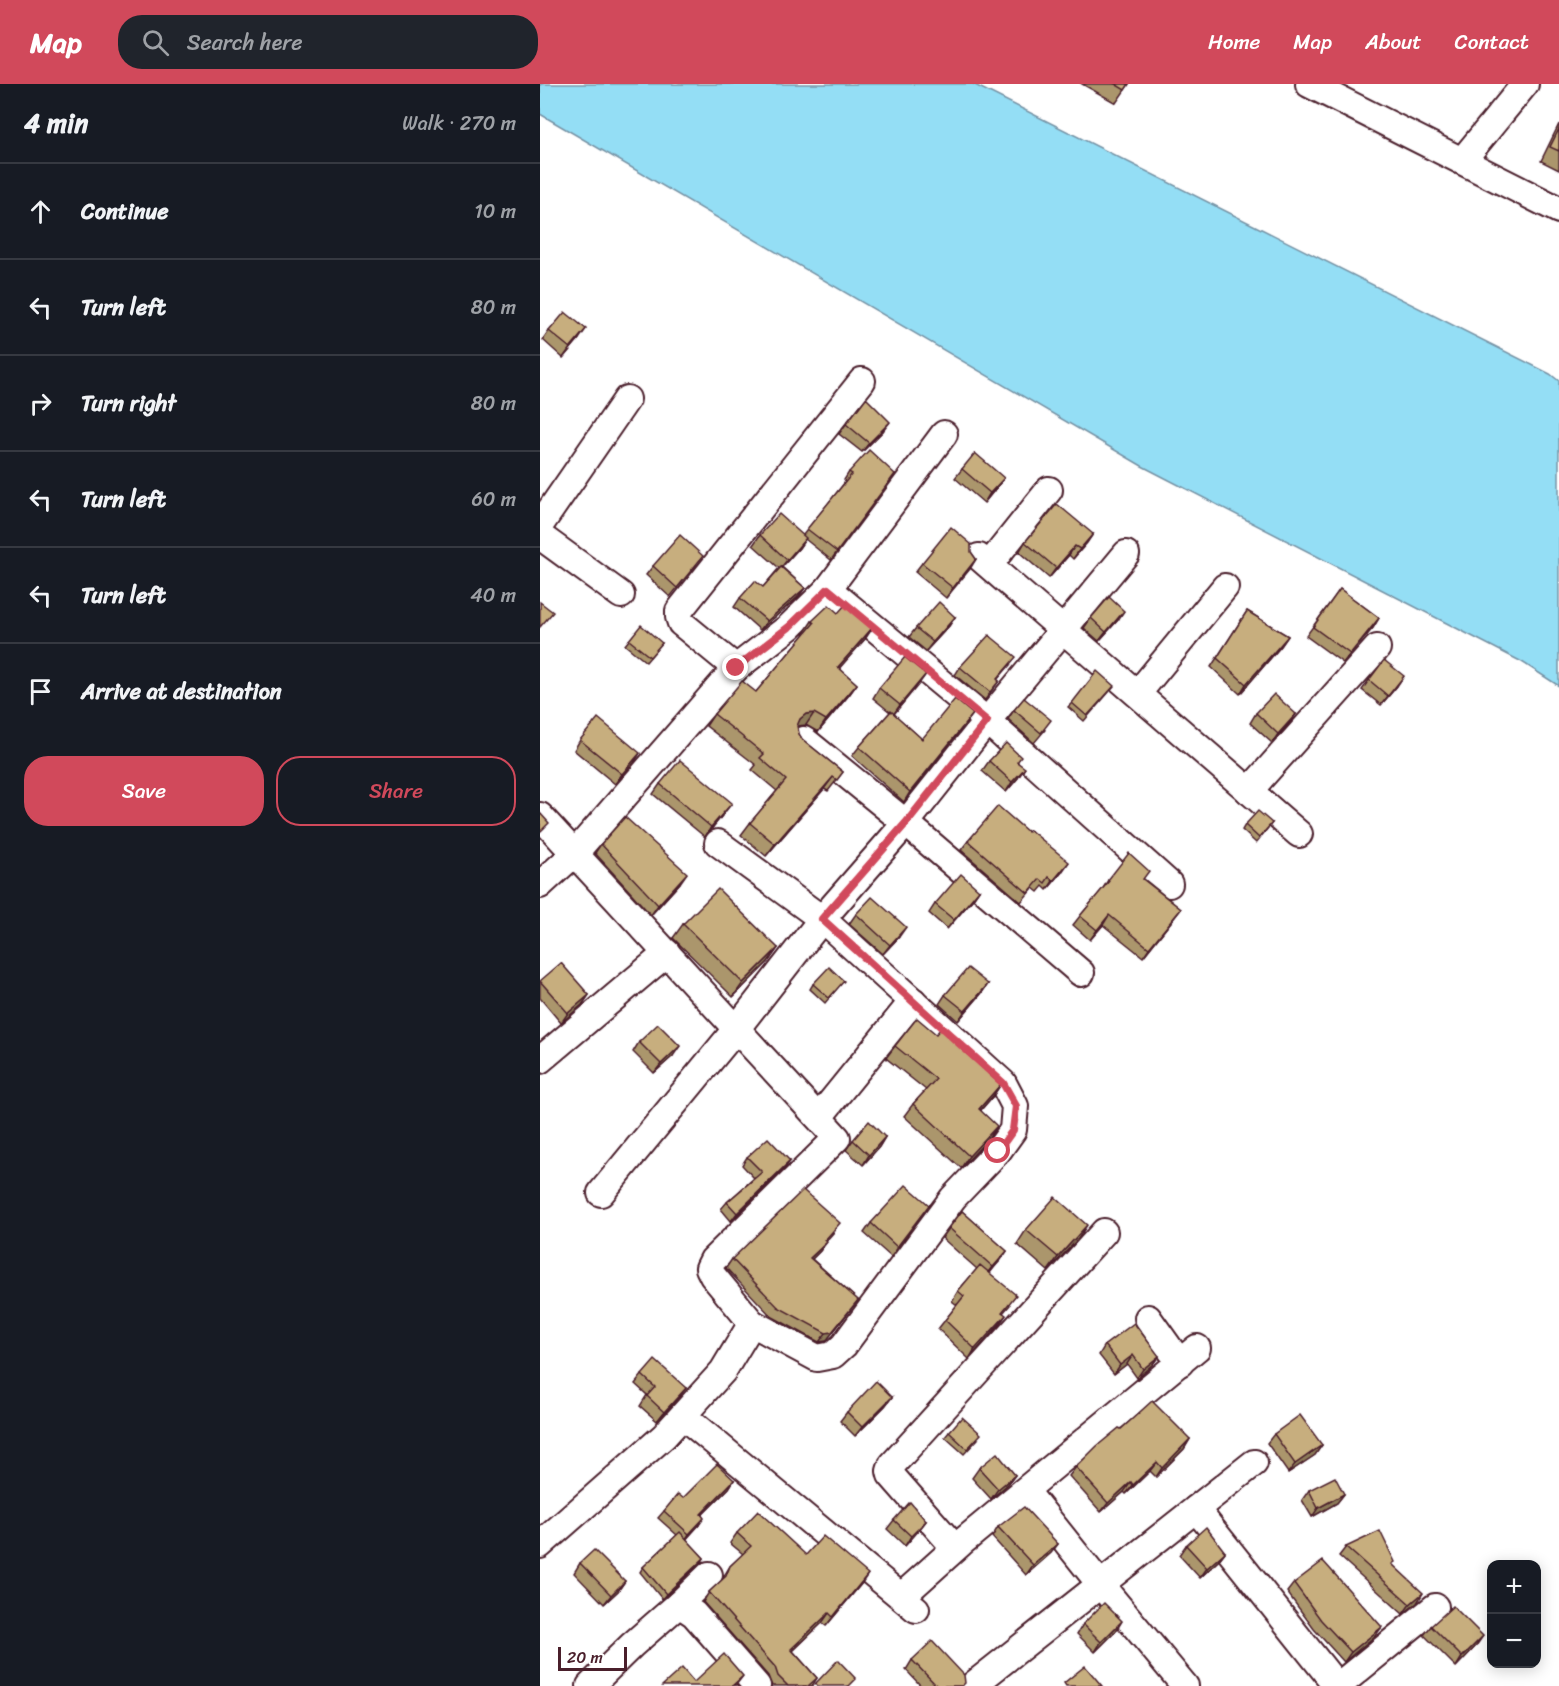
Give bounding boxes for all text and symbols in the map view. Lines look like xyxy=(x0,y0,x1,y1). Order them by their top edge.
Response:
search box xyxy=(118,15,538,69)
text: Map xyxy=(30,18,82,67)
text: Search here xyxy=(187,23,303,62)
text: Home xyxy=(1208,23,1260,61)
text: Map xyxy=(1293,23,1332,61)
text: About xyxy=(1365,23,1422,61)
text: Contact xyxy=(1455,23,1529,61)
icon: search xyxy=(139,26,172,59)
text: 4 min xyxy=(24,100,88,146)
text: Walk · 270 m xyxy=(402,106,516,141)
text: Continue xyxy=(81,192,169,231)
text: 10 m xyxy=(474,194,516,229)
icon: ahead xyxy=(24,195,57,228)
text: Turn left xyxy=(81,288,166,327)
text: 80 m xyxy=(471,290,516,325)
icon: left xyxy=(24,291,57,324)
text: Turn right xyxy=(81,384,176,423)
text: 80 m xyxy=(471,386,516,421)
icon: right xyxy=(24,387,57,420)
text: Turn left xyxy=(81,480,166,519)
text: 60 m xyxy=(471,482,516,517)
icon: left xyxy=(24,483,57,516)
text: Turn left xyxy=(81,576,166,615)
text: 40 m xyxy=(470,578,516,613)
icon: left xyxy=(24,579,57,612)
route end xyxy=(722,654,748,680)
text: Arrive at destination xyxy=(81,672,282,711)
icon: arrive xyxy=(24,675,57,708)
button: Save xyxy=(24,756,264,826)
button: Share xyxy=(276,756,516,826)
route start xyxy=(984,1137,1010,1163)
map controls xyxy=(1487,1560,1541,1668)
button: + xyxy=(1487,1560,1541,1614)
button: − xyxy=(1487,1614,1541,1668)
text: 20 m xyxy=(567,1643,603,1672)
scale bar xyxy=(558,1644,627,1672)

